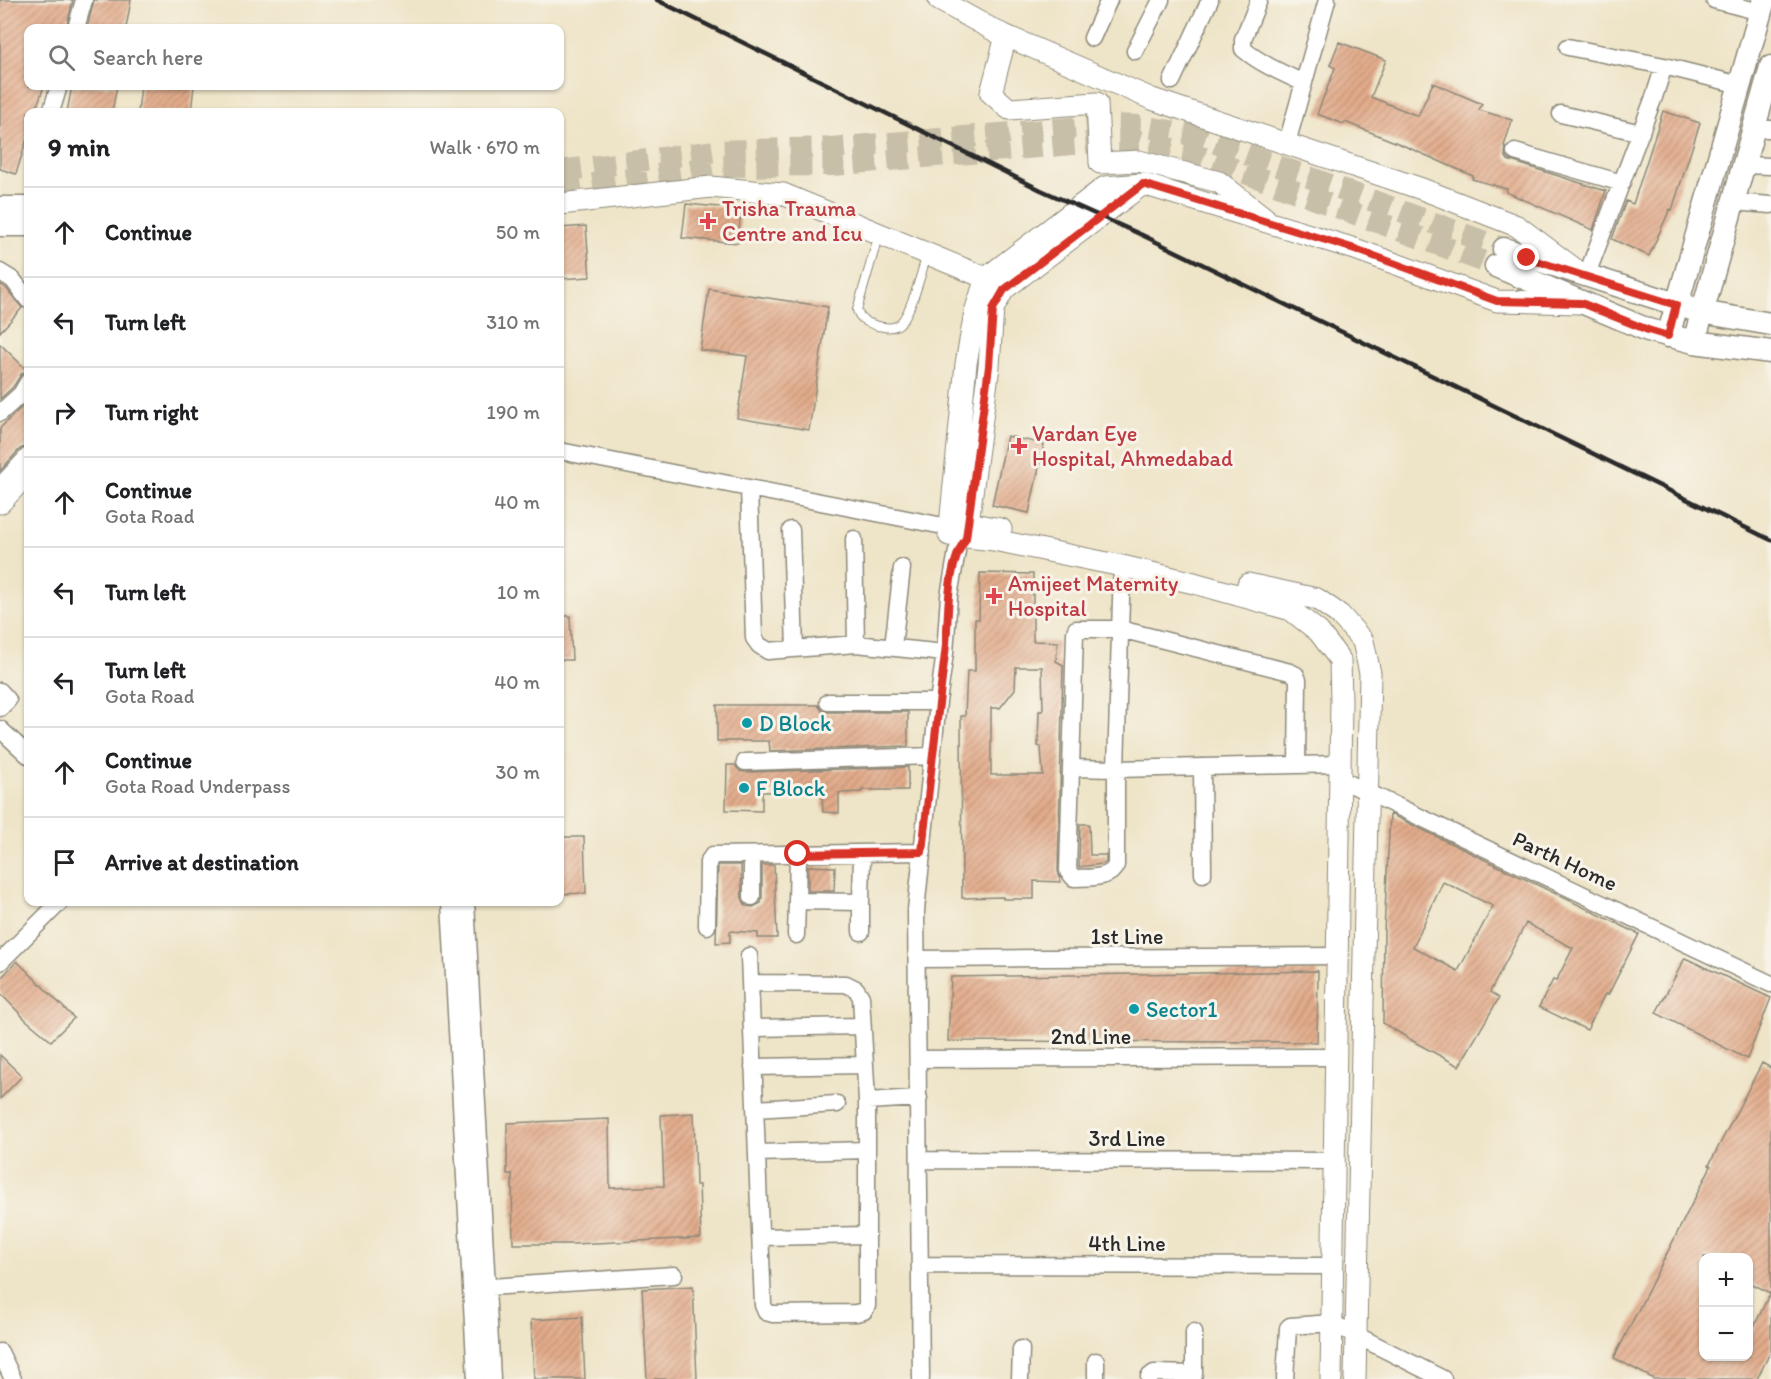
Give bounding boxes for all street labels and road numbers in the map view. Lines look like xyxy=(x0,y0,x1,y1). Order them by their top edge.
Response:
street label: Parth Home xyxy=(1508,825,1622,897)
street label: 1st Line xyxy=(1091,923,1163,950)
street label: 2nd Line xyxy=(1051,1023,1131,1050)
street label: 3rd Line xyxy=(1088,1125,1166,1152)
street label: 4th Line xyxy=(1088,1230,1166,1257)

